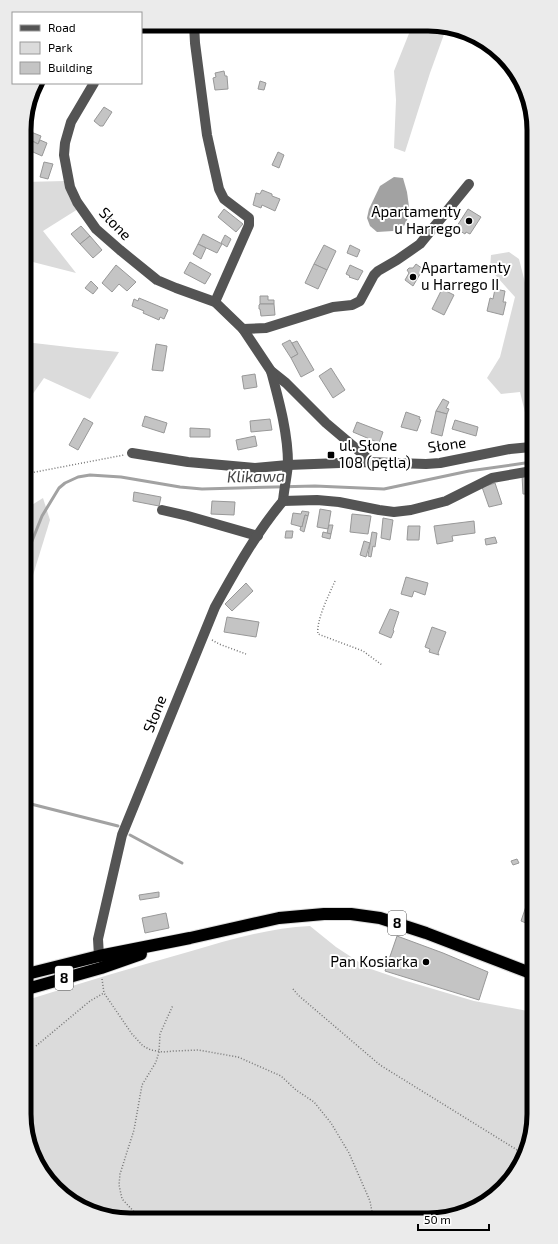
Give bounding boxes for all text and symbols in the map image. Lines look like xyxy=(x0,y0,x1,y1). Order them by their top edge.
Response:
legend xyxy=(12,12,142,84)
text: Road xyxy=(48,20,76,34)
text: Park xyxy=(48,40,73,54)
text: Building xyxy=(48,60,93,74)
place label: Apartamenty u Harrego xyxy=(371,202,461,237)
street label: Słone xyxy=(96,203,136,243)
marker: Apartamenty u Harrego xyxy=(464,216,474,226)
place label: Apartamenty u Harrego II xyxy=(421,258,511,293)
marker: Apartamenty u Harrego II xyxy=(408,272,418,282)
street label: Słone xyxy=(426,432,467,456)
place label: ul. Słone 108 (pętla) xyxy=(339,436,411,471)
marker: ul. Słone 108 (pętla) xyxy=(326,450,336,460)
water label: Klikawa xyxy=(227,465,285,486)
street label: Słone xyxy=(138,692,170,735)
road number: 8 xyxy=(388,911,406,935)
place label: Pan Kosiarka xyxy=(330,952,418,970)
marker: Pan Kosiarka xyxy=(421,957,431,967)
road number: 8 xyxy=(55,966,73,990)
scale bar xyxy=(418,1206,489,1232)
text: 50 m xyxy=(424,1212,451,1226)

